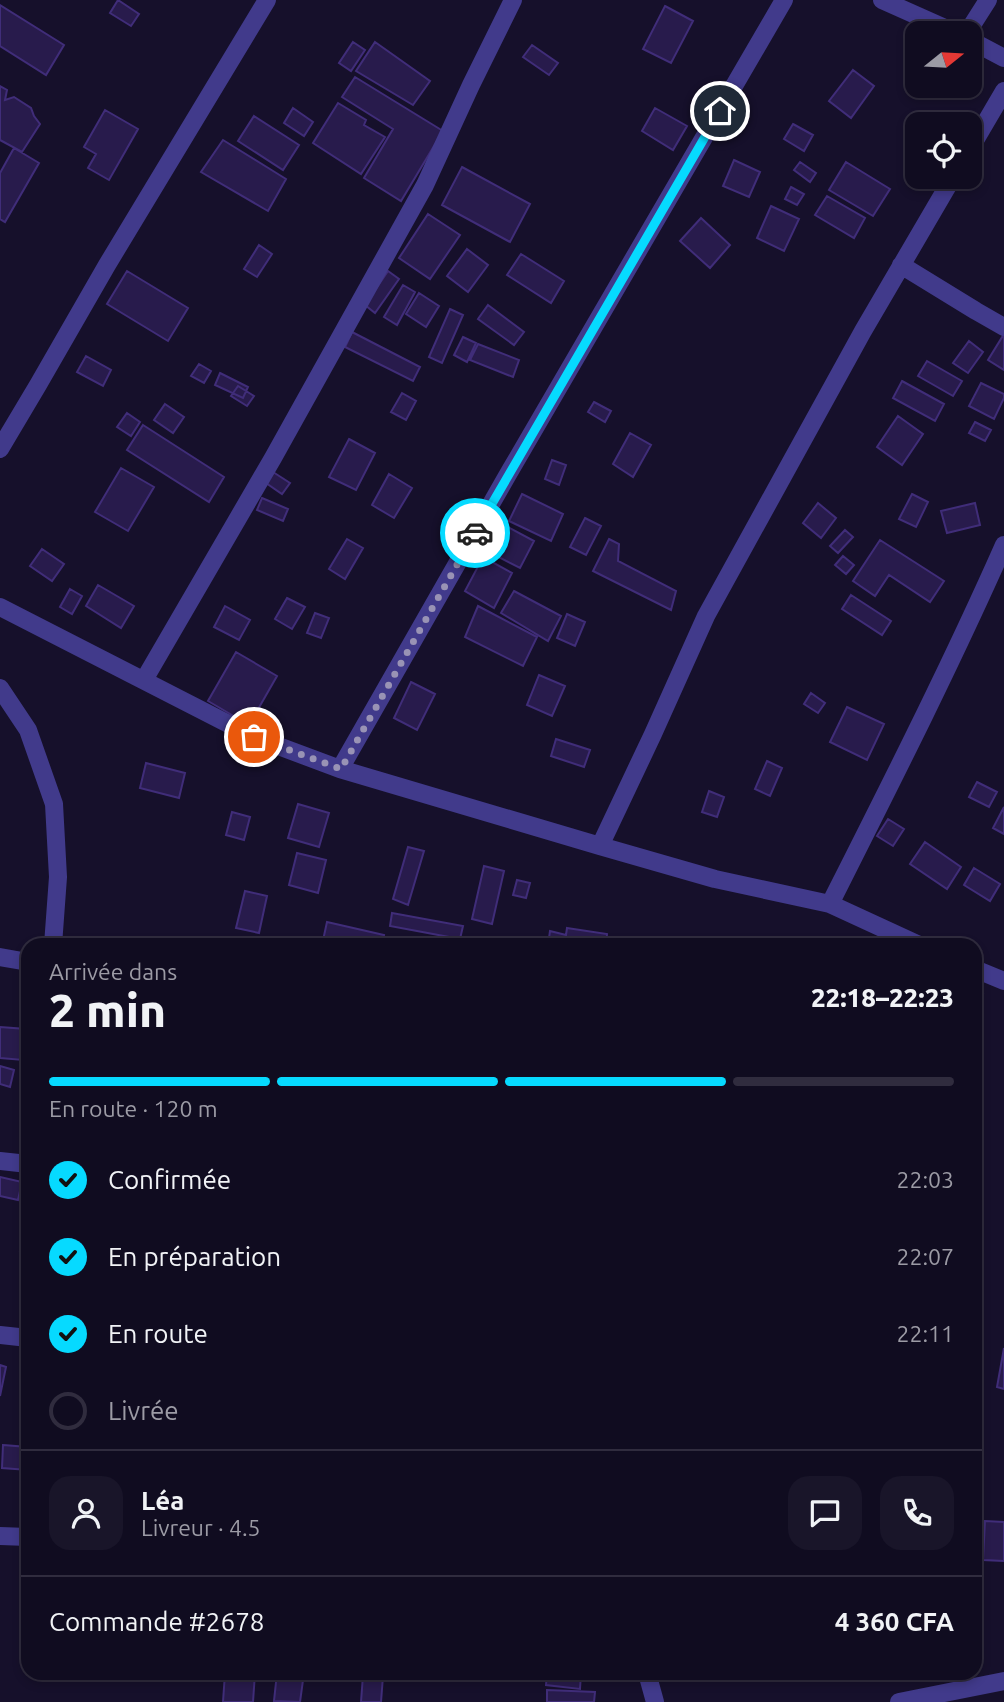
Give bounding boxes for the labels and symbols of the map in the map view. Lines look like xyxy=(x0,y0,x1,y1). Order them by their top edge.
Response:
north arrow xyxy=(905,21,982,98)
pin xyxy=(690,81,750,141)
courier xyxy=(440,498,510,568)
pin xyxy=(224,707,284,767)

